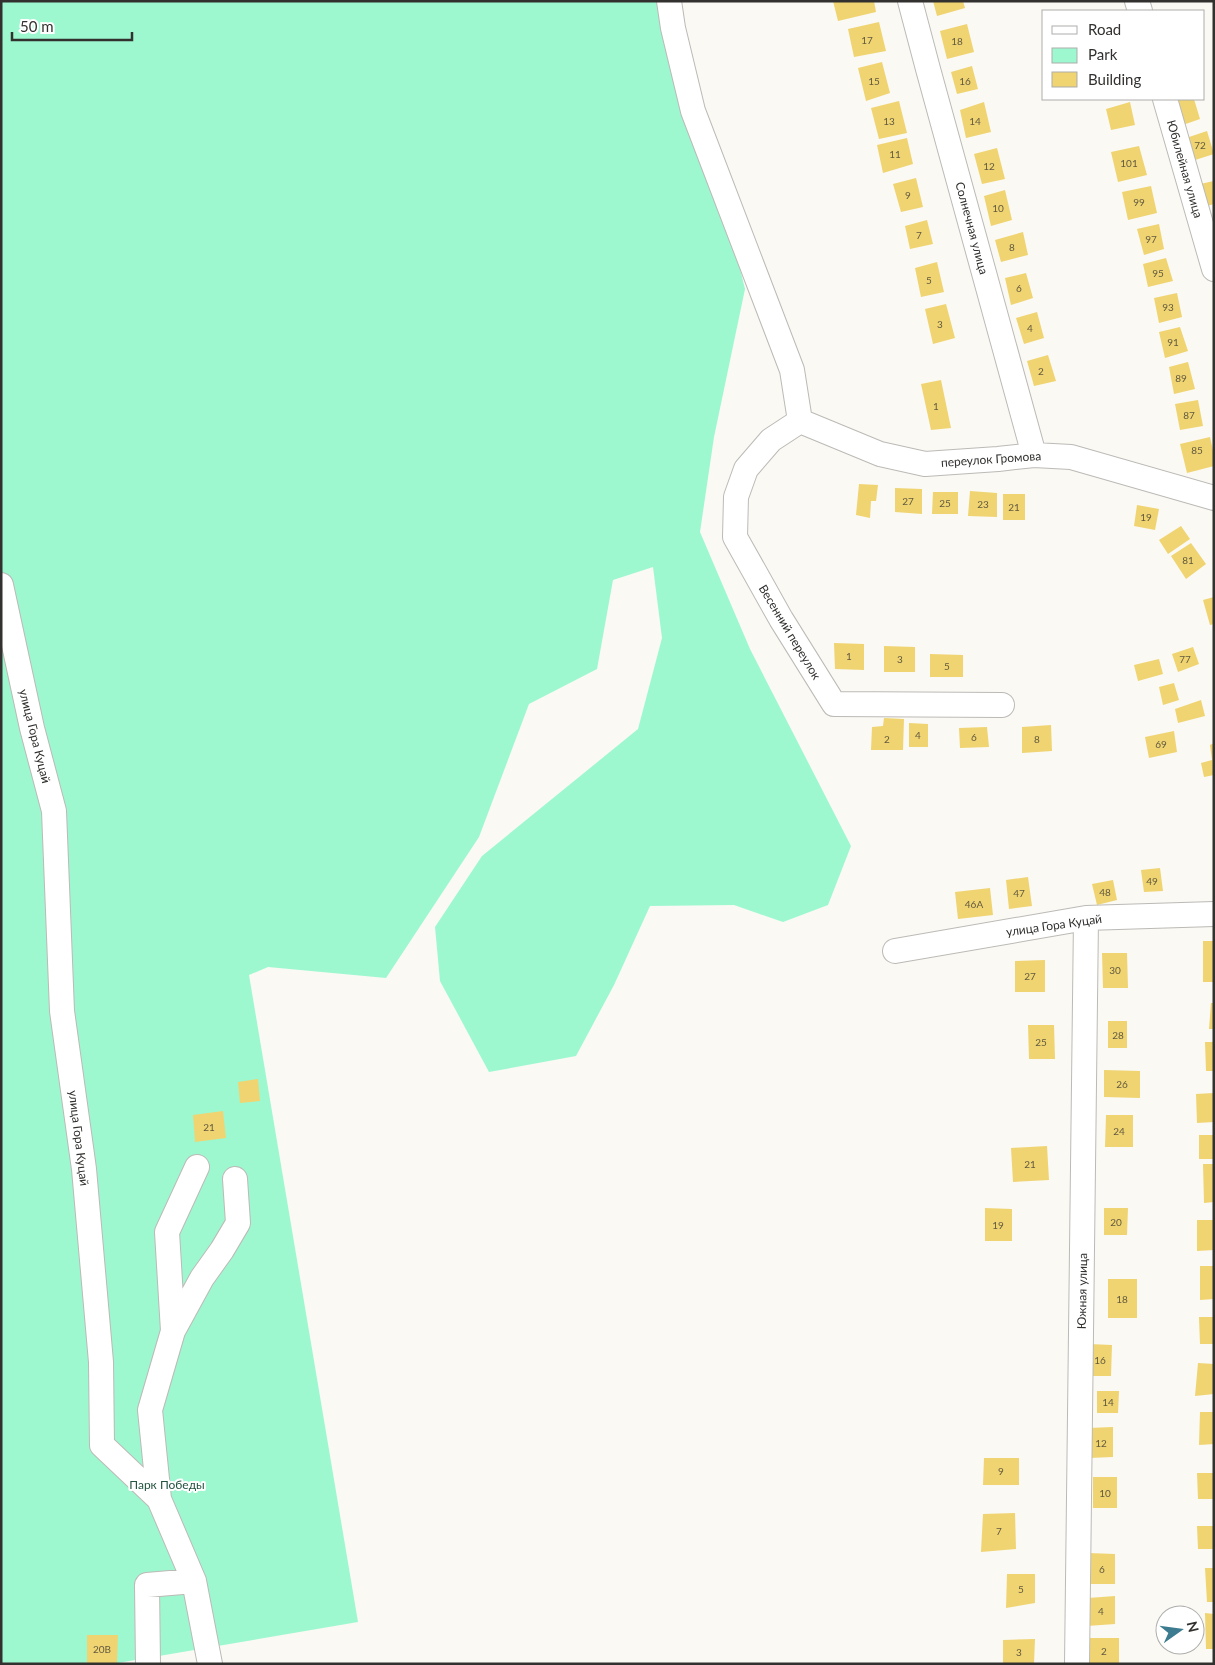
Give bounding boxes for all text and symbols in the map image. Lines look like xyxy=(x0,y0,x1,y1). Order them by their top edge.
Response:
scale bar xyxy=(12,10,132,42)
legend xyxy=(1042,10,1205,100)
text: 50 m xyxy=(20,17,54,35)
text: Road xyxy=(1088,20,1121,38)
house number: 17 xyxy=(861,34,873,46)
house number: 18 xyxy=(951,35,963,47)
text: Park xyxy=(1088,45,1118,63)
text: Building xyxy=(1088,70,1141,88)
house number: 15 xyxy=(868,75,880,87)
house number: 16 xyxy=(959,75,971,87)
house number: 13 xyxy=(883,115,895,127)
house number: 14 xyxy=(969,115,981,127)
street label: Юбилейная улица xyxy=(1164,118,1206,220)
house number: 72 xyxy=(1194,139,1206,151)
house number: 11 xyxy=(889,148,901,160)
house number: 101 xyxy=(1120,157,1138,169)
house number: 12 xyxy=(983,160,995,172)
street label: Солнечная улица xyxy=(952,180,992,276)
house number: 9 xyxy=(905,189,911,201)
house number: 99 xyxy=(1133,196,1145,208)
house number: 10 xyxy=(992,202,1004,214)
house number: 7 xyxy=(916,229,922,241)
house number: 97 xyxy=(1145,233,1157,245)
house number: 8 xyxy=(1009,241,1015,253)
house number: 95 xyxy=(1152,267,1164,279)
house number: 5 xyxy=(926,274,932,286)
house number: 6 xyxy=(1016,282,1022,294)
house number: 93 xyxy=(1162,301,1174,313)
house number: 3 xyxy=(937,318,943,330)
house number: 4 xyxy=(1027,322,1033,334)
house number: 91 xyxy=(1167,336,1179,348)
house number: 2 xyxy=(1038,365,1044,377)
house number: 89 xyxy=(1175,372,1187,384)
house number: 1 xyxy=(933,400,939,412)
house number: 87 xyxy=(1183,409,1195,421)
house number: 85 xyxy=(1191,444,1203,456)
street label: переулок Громова xyxy=(940,448,1042,470)
house number: 27 xyxy=(902,495,914,507)
house number: 25 xyxy=(939,497,951,509)
house number: 23 xyxy=(977,498,989,510)
house number: 21 xyxy=(1008,501,1020,513)
house number: 19 xyxy=(1140,511,1152,523)
house number: 81 xyxy=(1182,554,1194,566)
street label: Весенний переулок xyxy=(756,582,825,683)
house number: 1 xyxy=(846,650,852,662)
house number: 3 xyxy=(897,653,903,665)
house number: 77 xyxy=(1179,653,1191,665)
house number: 5 xyxy=(944,660,950,672)
street label: улица Гора Куцай xyxy=(16,687,54,785)
house number: 4 xyxy=(915,729,921,741)
house number: 6 xyxy=(971,731,977,743)
house number: 2 xyxy=(884,733,890,745)
house number: 8 xyxy=(1034,733,1040,745)
house number: 69 xyxy=(1155,738,1167,750)
house number: 49 xyxy=(1146,875,1158,887)
house number: 48 xyxy=(1099,886,1111,898)
house number: 47 xyxy=(1013,887,1025,899)
house number: 46А xyxy=(965,898,983,910)
street label: улица Гора Куцай xyxy=(1005,911,1103,939)
house number: 30 xyxy=(1109,964,1121,976)
house number: 27 xyxy=(1024,970,1036,982)
house number: 28 xyxy=(1112,1029,1124,1041)
house number: 25 xyxy=(1035,1036,1047,1048)
house number: 26 xyxy=(1116,1078,1128,1090)
street label: улица Гора Куцай xyxy=(66,1089,92,1187)
house number: 21 xyxy=(203,1121,215,1133)
house number: 24 xyxy=(1113,1125,1125,1137)
house number: 21 xyxy=(1024,1158,1036,1170)
house number: 20 xyxy=(1110,1216,1122,1228)
house number: 19 xyxy=(992,1219,1004,1231)
street label: Южная улица xyxy=(1074,1253,1090,1329)
house number: 18 xyxy=(1116,1293,1128,1305)
house number: 16 xyxy=(1094,1354,1106,1366)
house number: 14 xyxy=(1102,1396,1114,1408)
house number: 12 xyxy=(1095,1437,1107,1449)
house number: 9 xyxy=(998,1465,1004,1477)
park label: Парк Победы xyxy=(129,1477,205,1492)
house number: 10 xyxy=(1099,1487,1111,1499)
house number: 7 xyxy=(996,1525,1002,1537)
house number: 6 xyxy=(1099,1563,1105,1575)
house number: 5 xyxy=(1018,1583,1024,1595)
house number: 4 xyxy=(1098,1605,1104,1617)
north arrow xyxy=(1155,1605,1205,1655)
text: N xyxy=(1184,1619,1203,1634)
house number: 20В xyxy=(93,1643,111,1655)
house number: 2 xyxy=(1101,1645,1107,1657)
house number: 3 xyxy=(1016,1646,1022,1658)

